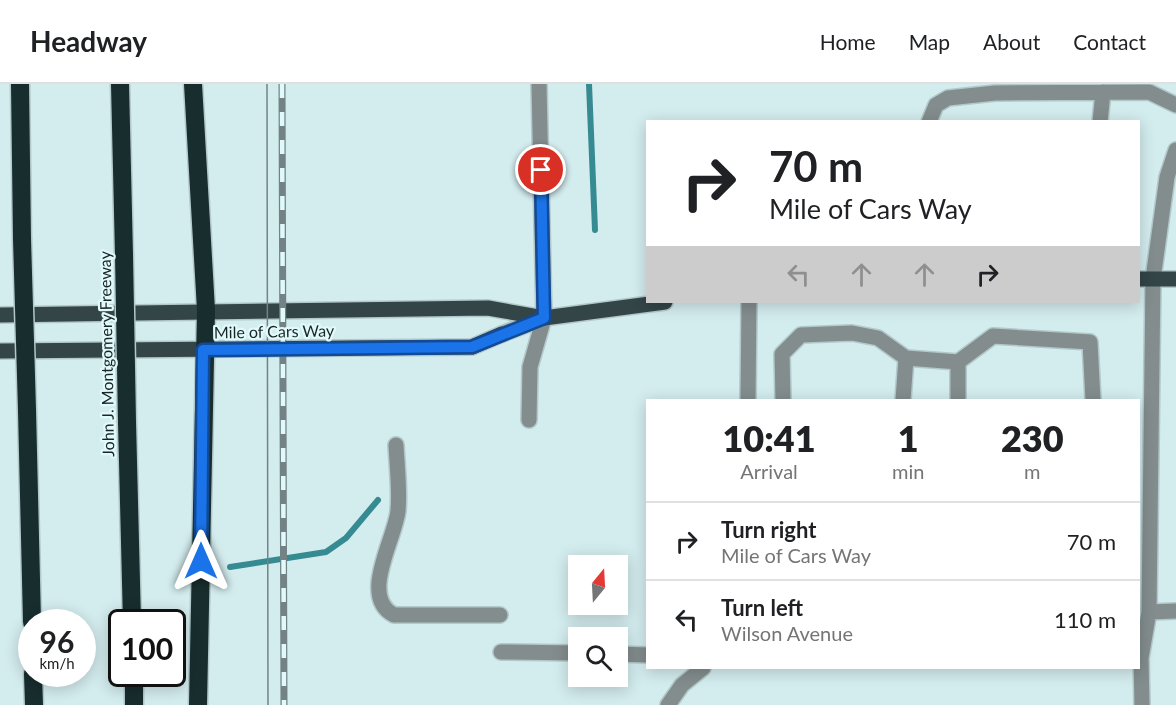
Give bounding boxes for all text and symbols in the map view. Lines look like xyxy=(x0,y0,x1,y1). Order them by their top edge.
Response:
text: Headway xyxy=(30,24,147,58)
text: Home xyxy=(820,29,876,54)
text: Map xyxy=(909,29,950,54)
text: About xyxy=(983,29,1040,54)
text: Contact xyxy=(1073,29,1146,54)
text: 70 m xyxy=(769,141,863,191)
pin xyxy=(515,144,566,195)
icon: right xyxy=(670,144,748,222)
icon: arrive xyxy=(524,153,557,186)
text: Mile of Cars Way xyxy=(769,192,972,225)
street label: John J. Montgomery Freeway xyxy=(95,250,117,457)
icon: left xyxy=(782,258,815,291)
icon: ahead xyxy=(845,258,878,291)
icon: ahead xyxy=(908,258,941,291)
icon: right xyxy=(971,258,1004,291)
street label: Mile of Cars Way xyxy=(214,320,335,342)
text: 10:41 xyxy=(722,416,816,460)
text: 1 xyxy=(898,416,919,460)
text: 230 xyxy=(1001,416,1064,460)
text: Arrival xyxy=(740,459,798,483)
text: min xyxy=(892,459,924,483)
text: m xyxy=(1024,459,1040,483)
text: Turn right xyxy=(721,516,816,543)
icon: right xyxy=(670,525,703,558)
text: 70 m xyxy=(1067,528,1116,555)
position arrow xyxy=(169,529,233,593)
text: Mile of Cars Way xyxy=(721,543,871,567)
north arrow xyxy=(568,555,628,615)
map controls xyxy=(568,555,628,687)
text: Turn left xyxy=(721,594,803,621)
icon: left xyxy=(670,603,703,636)
text: 110 m xyxy=(1054,606,1116,633)
speed limit sign: 100 xyxy=(108,609,186,687)
text: Wilson Avenue xyxy=(721,621,853,645)
text: 96 xyxy=(40,623,74,659)
button: search xyxy=(568,627,628,687)
text: km/h xyxy=(39,654,75,672)

